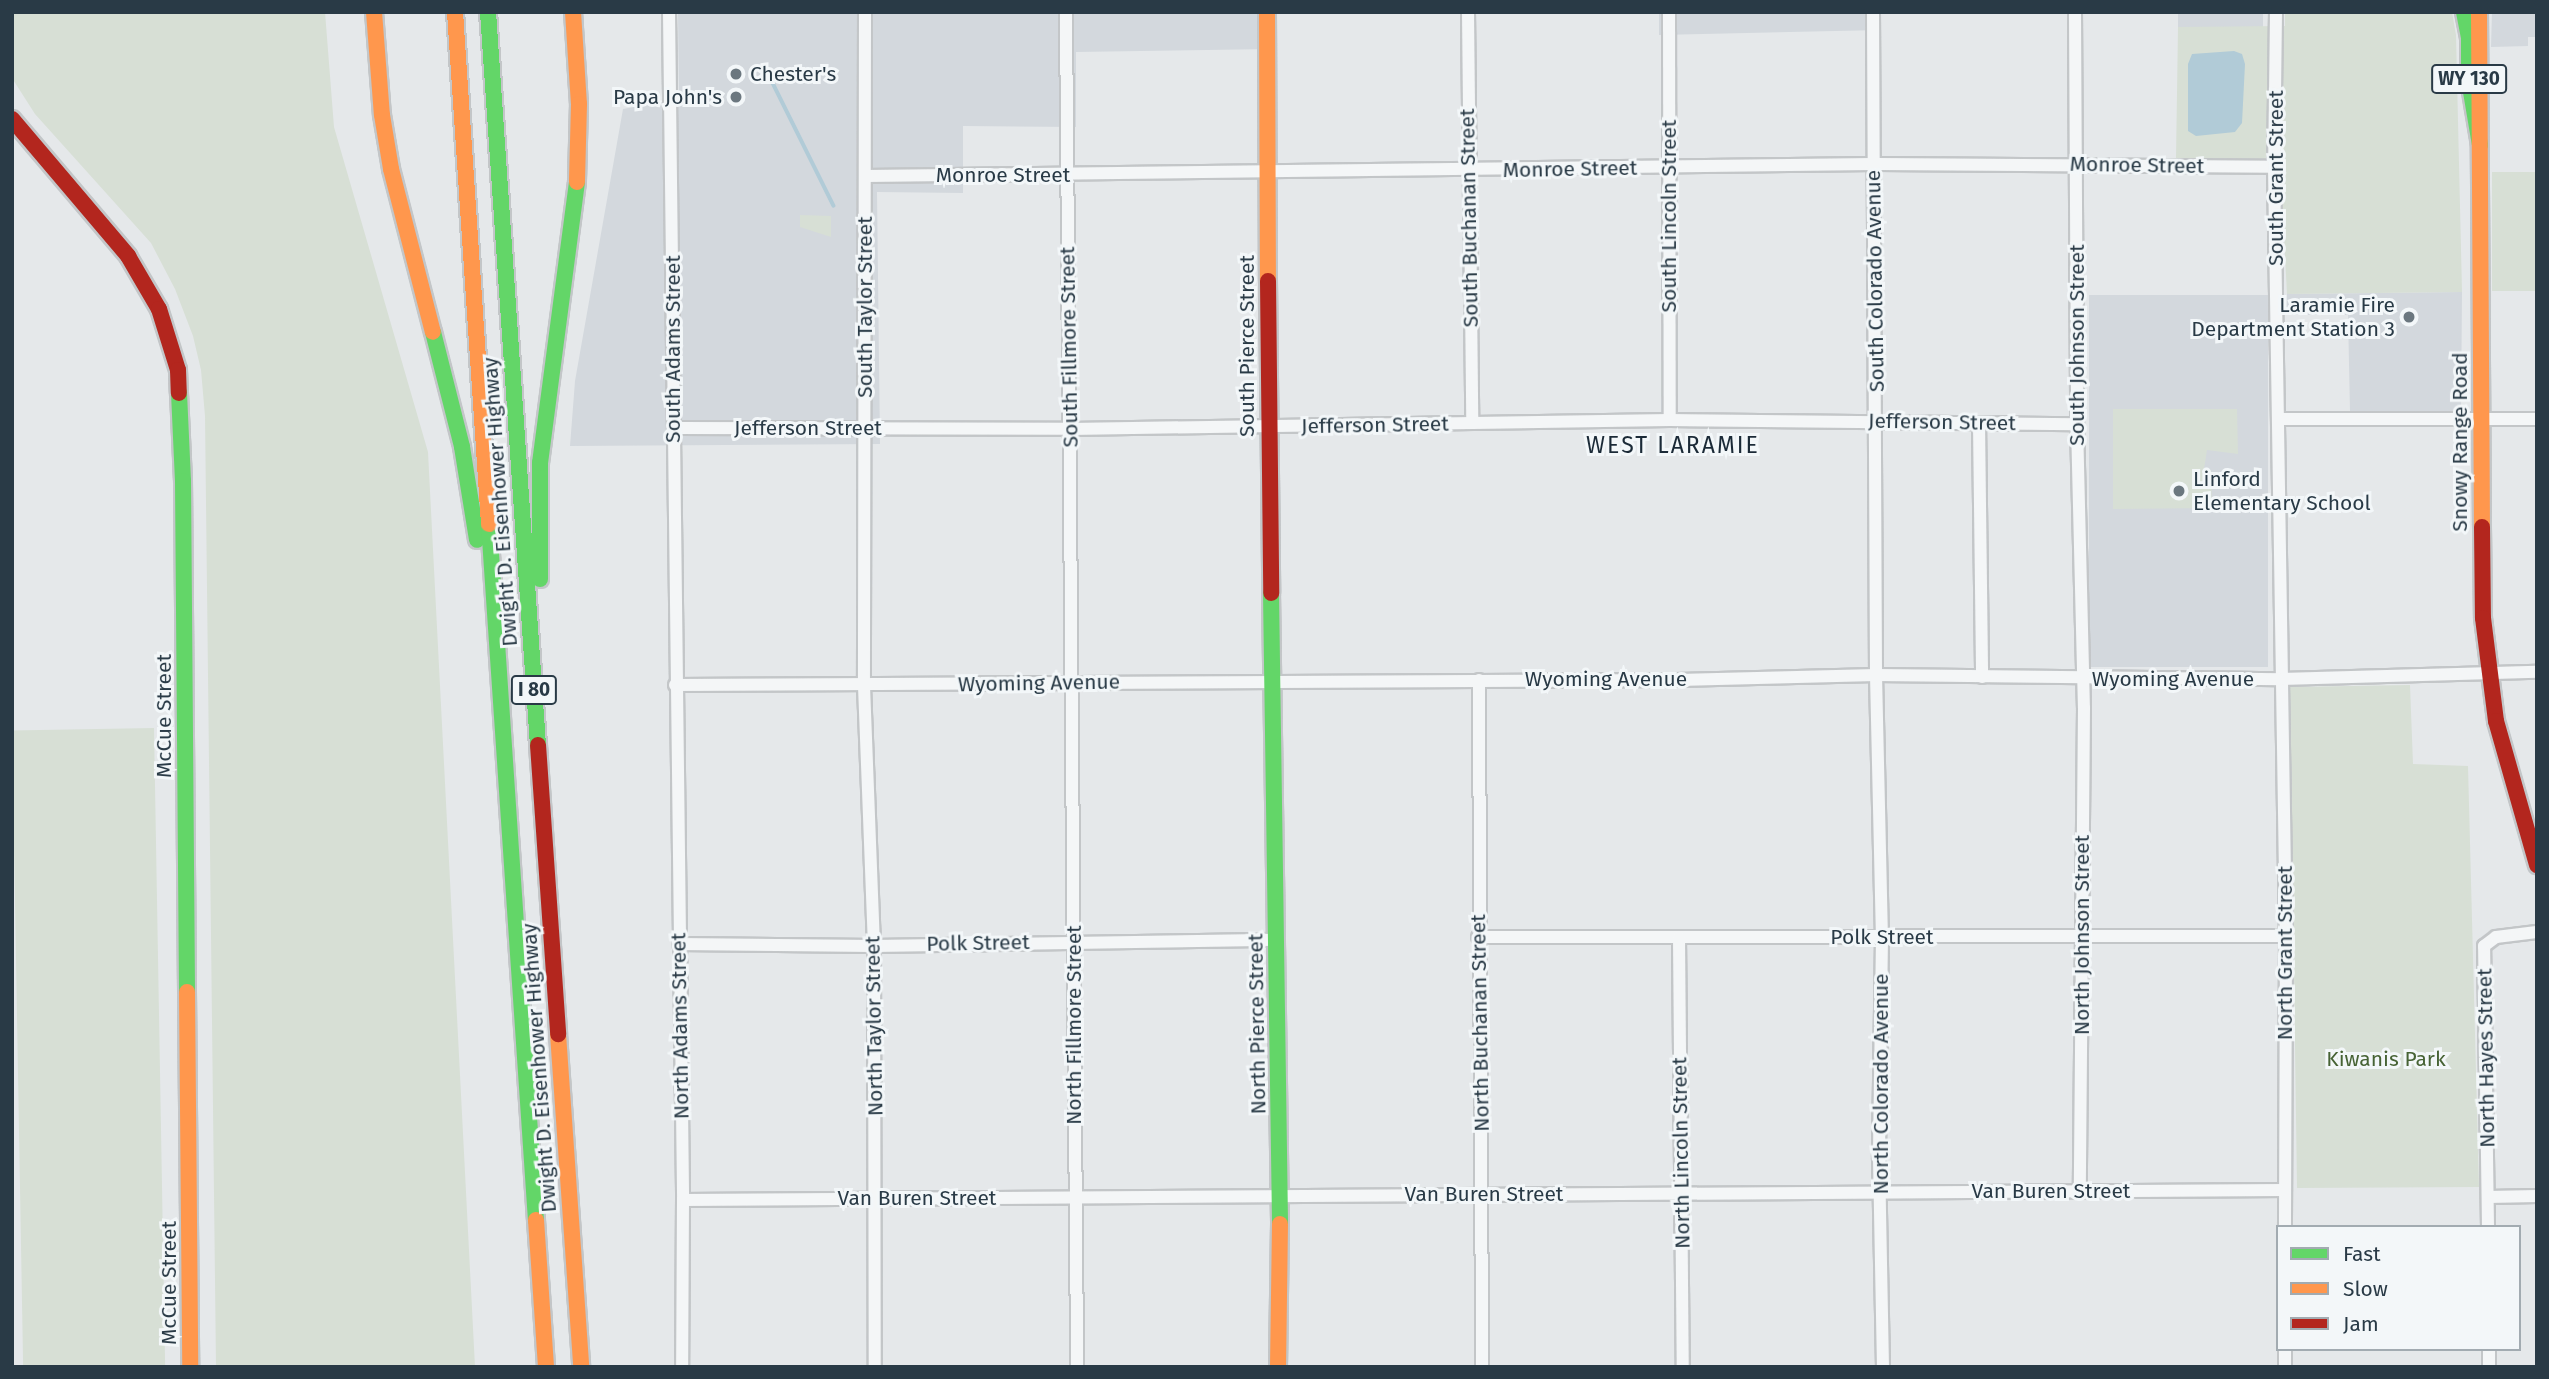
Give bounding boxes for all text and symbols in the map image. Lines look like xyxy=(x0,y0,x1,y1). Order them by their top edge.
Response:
place label: Chester's xyxy=(750,61,836,87)
road number: WY 130 xyxy=(2430,64,2508,94)
marker: Chester's xyxy=(728,66,744,82)
place label: Papa John's xyxy=(613,84,722,110)
marker: Papa John's xyxy=(728,89,744,105)
street label: South Grant Street xyxy=(2263,90,2289,266)
street label: South Buchanan Street xyxy=(1454,108,1484,328)
street label: South Lincoln Street xyxy=(1656,120,1682,312)
street label: Monroe Street xyxy=(2069,151,2205,179)
street label: Monroe Street xyxy=(1502,155,1638,183)
street label: Monroe Street xyxy=(936,162,1070,188)
street label: South Colorado Avenue xyxy=(1860,170,1890,392)
street label: South Taylor Street xyxy=(852,216,878,398)
street label: South Johnson Street xyxy=(2064,244,2090,446)
street label: South Fillmore Street xyxy=(1055,246,1083,448)
street label: South Adams Street xyxy=(660,255,686,443)
street label: South Pierce Street xyxy=(1234,255,1260,437)
place label: Laramie Fire Department Station 3 xyxy=(2191,292,2395,342)
marker: Laramie Fire Department Station 3 xyxy=(2401,309,2417,325)
street label: Snowy Range Road xyxy=(2447,352,2473,532)
street label: Dwight D. Eisenhower Highway xyxy=(477,357,523,647)
street label: Jefferson Street xyxy=(1868,408,2016,436)
street label: Jefferson Street xyxy=(1301,411,1449,439)
street label: Jefferson Street xyxy=(734,415,882,441)
district label: WEST LARAMIE xyxy=(1588,431,1758,459)
place label: Linford Elementary School xyxy=(2193,466,2371,516)
marker: Linford Elementary School xyxy=(2171,483,2187,499)
street label: McCue Street xyxy=(151,654,177,778)
street label: Wyoming Avenue xyxy=(1525,666,1687,692)
street label: Wyoming Avenue xyxy=(2092,666,2254,692)
street label: Wyoming Avenue xyxy=(958,669,1120,697)
road number: I 80 xyxy=(510,674,558,706)
street label: North Johnson Street xyxy=(2069,835,2095,1035)
street label: North Grant Street xyxy=(2272,866,2298,1040)
street label: North Buchanan Street xyxy=(1466,914,1494,1132)
street label: Dwight D. Eisenhower Highway xyxy=(516,923,562,1213)
street label: Polk Street xyxy=(1830,924,1934,950)
street label: North Fillmore Street xyxy=(1061,925,1087,1125)
street label: Polk Street xyxy=(926,930,1030,956)
street label: North Adams Street xyxy=(666,933,694,1119)
street label: North Pierce Street xyxy=(1243,933,1271,1115)
street label: North Taylor Street xyxy=(860,936,888,1116)
street label: North Hayes Street xyxy=(2472,968,2500,1148)
street label: North Colorado Avenue xyxy=(1868,974,1894,1194)
park label: Kiwanis Park xyxy=(2326,1046,2446,1072)
street label: North Lincoln Street xyxy=(1667,1057,1695,1249)
street label: Van Buren Street xyxy=(1972,1178,2130,1204)
street label: Van Buren Street xyxy=(1405,1181,1563,1207)
street label: Van Buren Street xyxy=(838,1185,996,1211)
street label: McCue Street xyxy=(156,1221,182,1345)
legend xyxy=(2276,1225,2521,1351)
text: Fast xyxy=(2343,1241,2381,1267)
text: Slow xyxy=(2343,1276,2388,1302)
text: Jam xyxy=(2343,1311,2379,1337)

